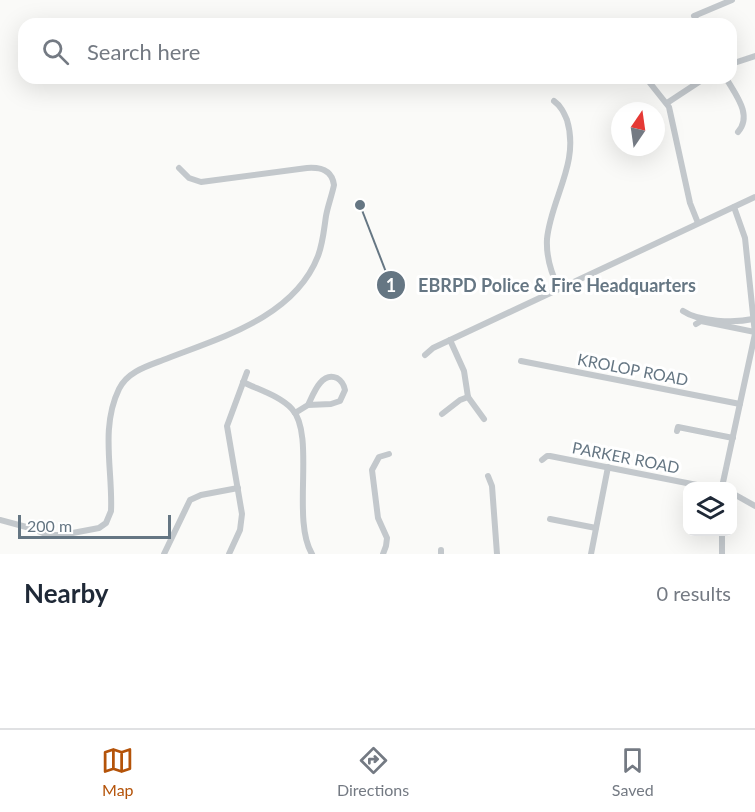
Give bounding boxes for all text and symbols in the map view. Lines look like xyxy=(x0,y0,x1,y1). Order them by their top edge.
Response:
search box xyxy=(18,18,737,84)
icon: search xyxy=(39,35,72,68)
text: Search here xyxy=(87,38,200,65)
north arrow xyxy=(611,102,665,156)
callout: EBRPD Police & Fire Headquarters xyxy=(376,267,708,303)
text: 1 xyxy=(386,274,396,296)
text: EBRPD Police & Fire Headquarters xyxy=(418,274,696,296)
street label: KROLOP ROAD xyxy=(576,349,690,389)
street label: PARKER ROAD xyxy=(571,437,681,477)
map controls xyxy=(683,482,737,536)
button: layers xyxy=(683,482,737,536)
scale bar xyxy=(18,512,171,540)
text: 200 m xyxy=(27,516,72,535)
text: Nearby xyxy=(24,577,109,609)
text: 0 results xyxy=(656,581,731,605)
tab: Map xyxy=(101,744,134,799)
tab: Directions xyxy=(337,744,409,799)
tab: Saved xyxy=(612,744,654,799)

